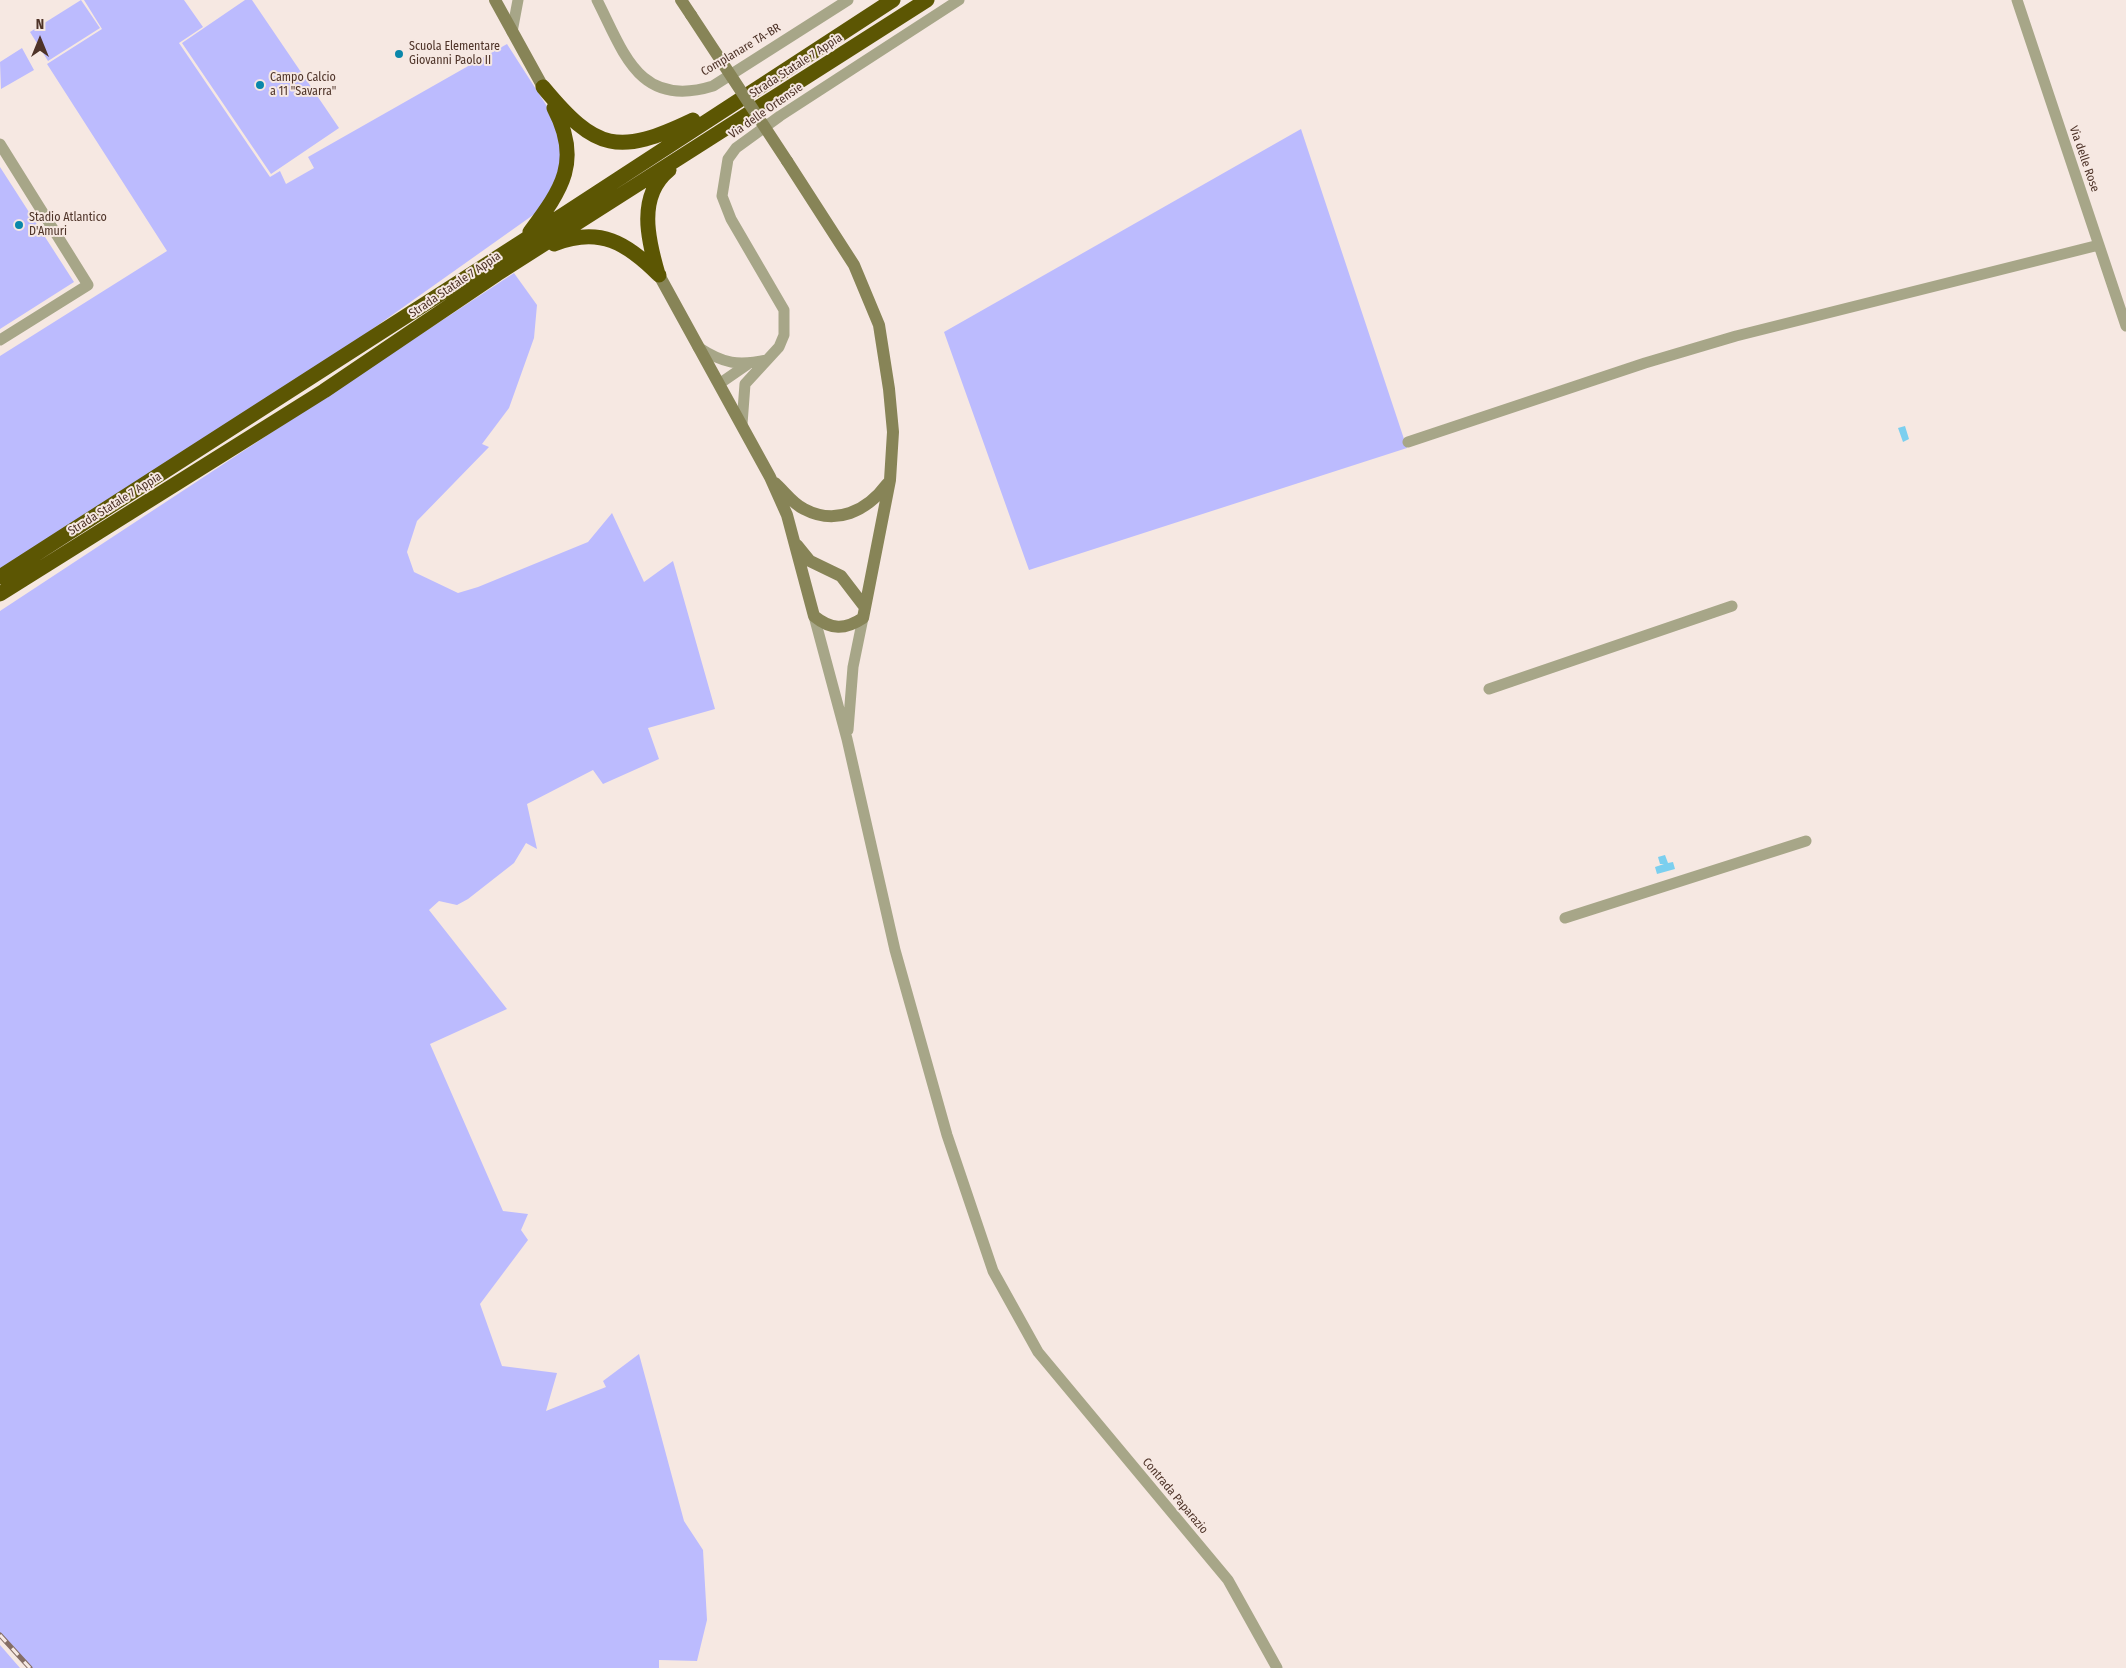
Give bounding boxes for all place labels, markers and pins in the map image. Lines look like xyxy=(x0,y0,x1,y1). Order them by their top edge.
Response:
place label: Scuola Elementare Giovanni Paolo II xyxy=(409,40,500,68)
marker: Scuola Elementare Giovanni Paolo II xyxy=(393,48,405,60)
place label: Campo Calcio a 11 "Savarra" xyxy=(270,71,336,99)
marker: Campo Calcio a 11 "Savarra" xyxy=(254,79,266,91)
place label: Stadio Atlantico D'Amuri xyxy=(29,211,107,239)
marker: Stadio Atlantico D'Amuri xyxy=(13,219,25,231)

